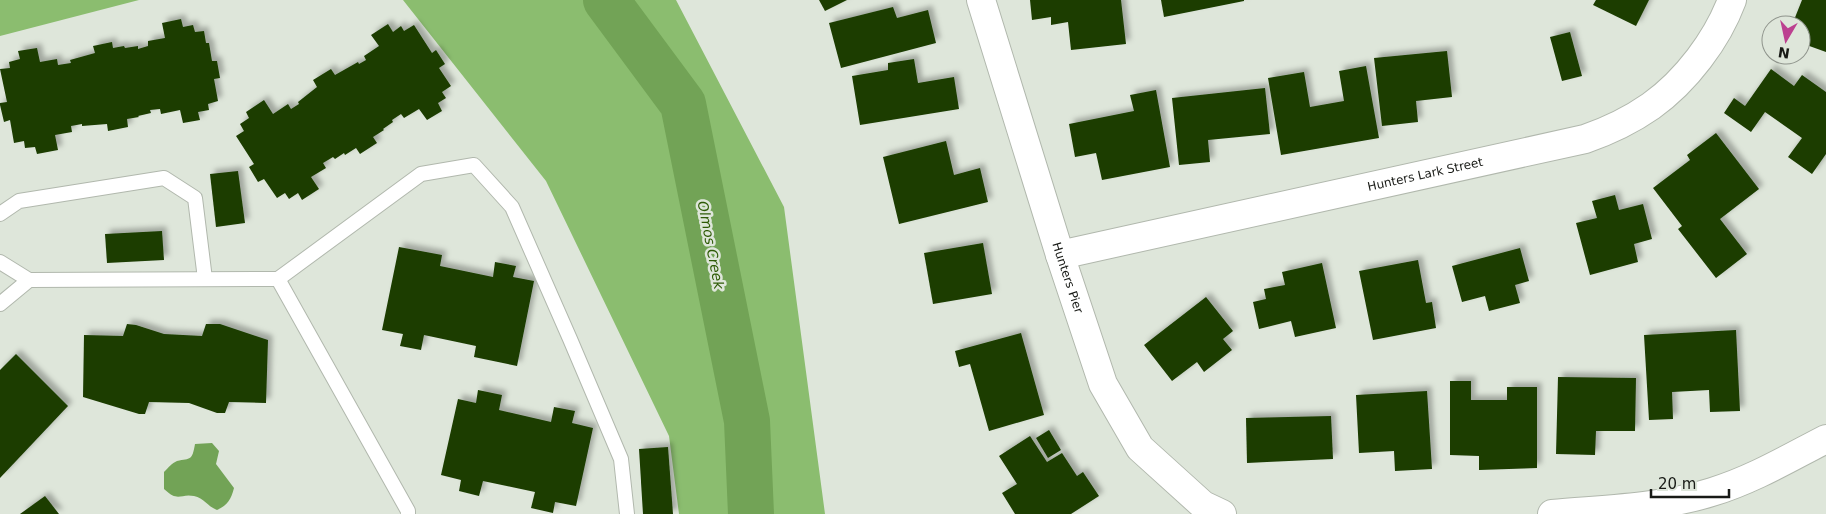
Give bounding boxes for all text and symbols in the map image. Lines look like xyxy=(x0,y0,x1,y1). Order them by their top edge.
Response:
north arrow xyxy=(1761,15,1811,65)
text: N xyxy=(1777,44,1791,62)
street label: Hunters Lark Street xyxy=(1366,155,1484,194)
water label: Olmos Creek xyxy=(695,199,728,291)
street label: Hunters Pier xyxy=(1049,241,1086,315)
scale bar xyxy=(1651,466,1728,498)
text: 20 m xyxy=(1658,475,1696,493)

